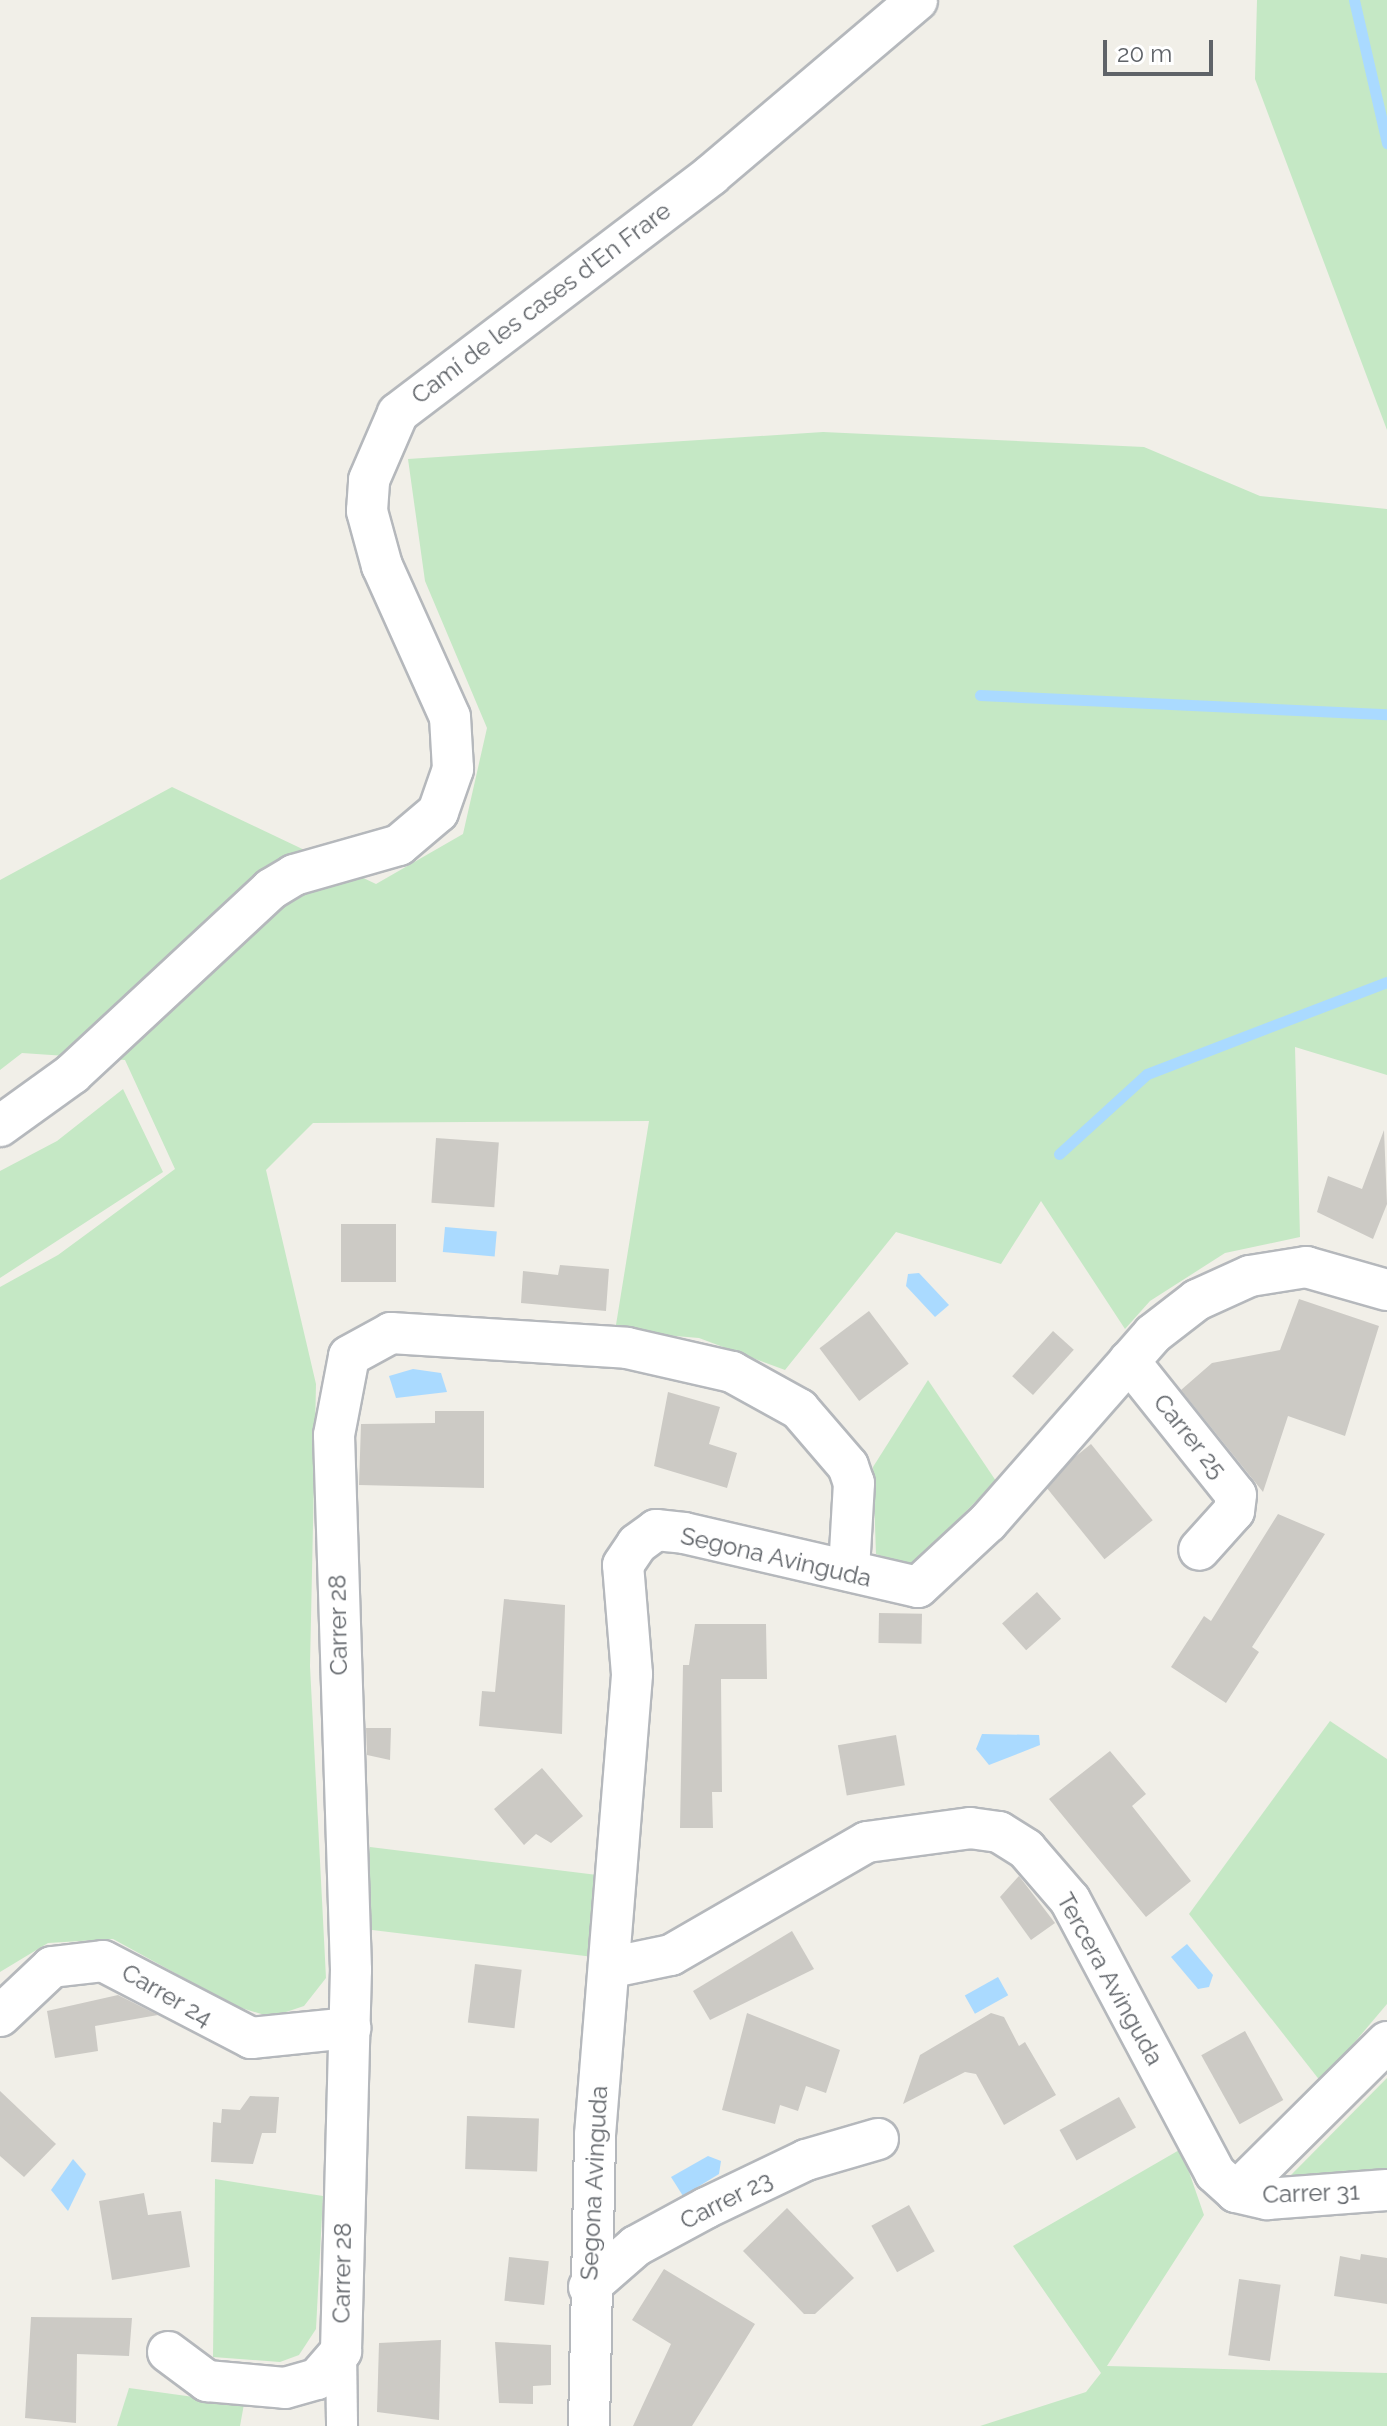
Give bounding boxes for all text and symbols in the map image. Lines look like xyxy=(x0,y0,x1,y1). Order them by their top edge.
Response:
scale bar xyxy=(1107,24,1217,74)
text: 20 m xyxy=(1117,39,1172,68)
street label: Camí de les cases d'En Frare xyxy=(406,196,676,410)
street label: Carrer 25 xyxy=(1147,1388,1233,1484)
street label: Segona Avinguda xyxy=(678,1521,874,1593)
street label: Carrer 28 xyxy=(323,1574,353,1676)
street label: Tercera Avinguda xyxy=(1051,1887,1169,2071)
street label: Carrer 24 xyxy=(116,1957,218,2033)
street label: Segona Avinguda xyxy=(575,2085,613,2281)
street label: Carrer 23 xyxy=(675,2164,777,2236)
street label: Carrer 31 xyxy=(1262,2177,1360,2209)
street label: Carrer 28 xyxy=(327,2222,357,2324)

